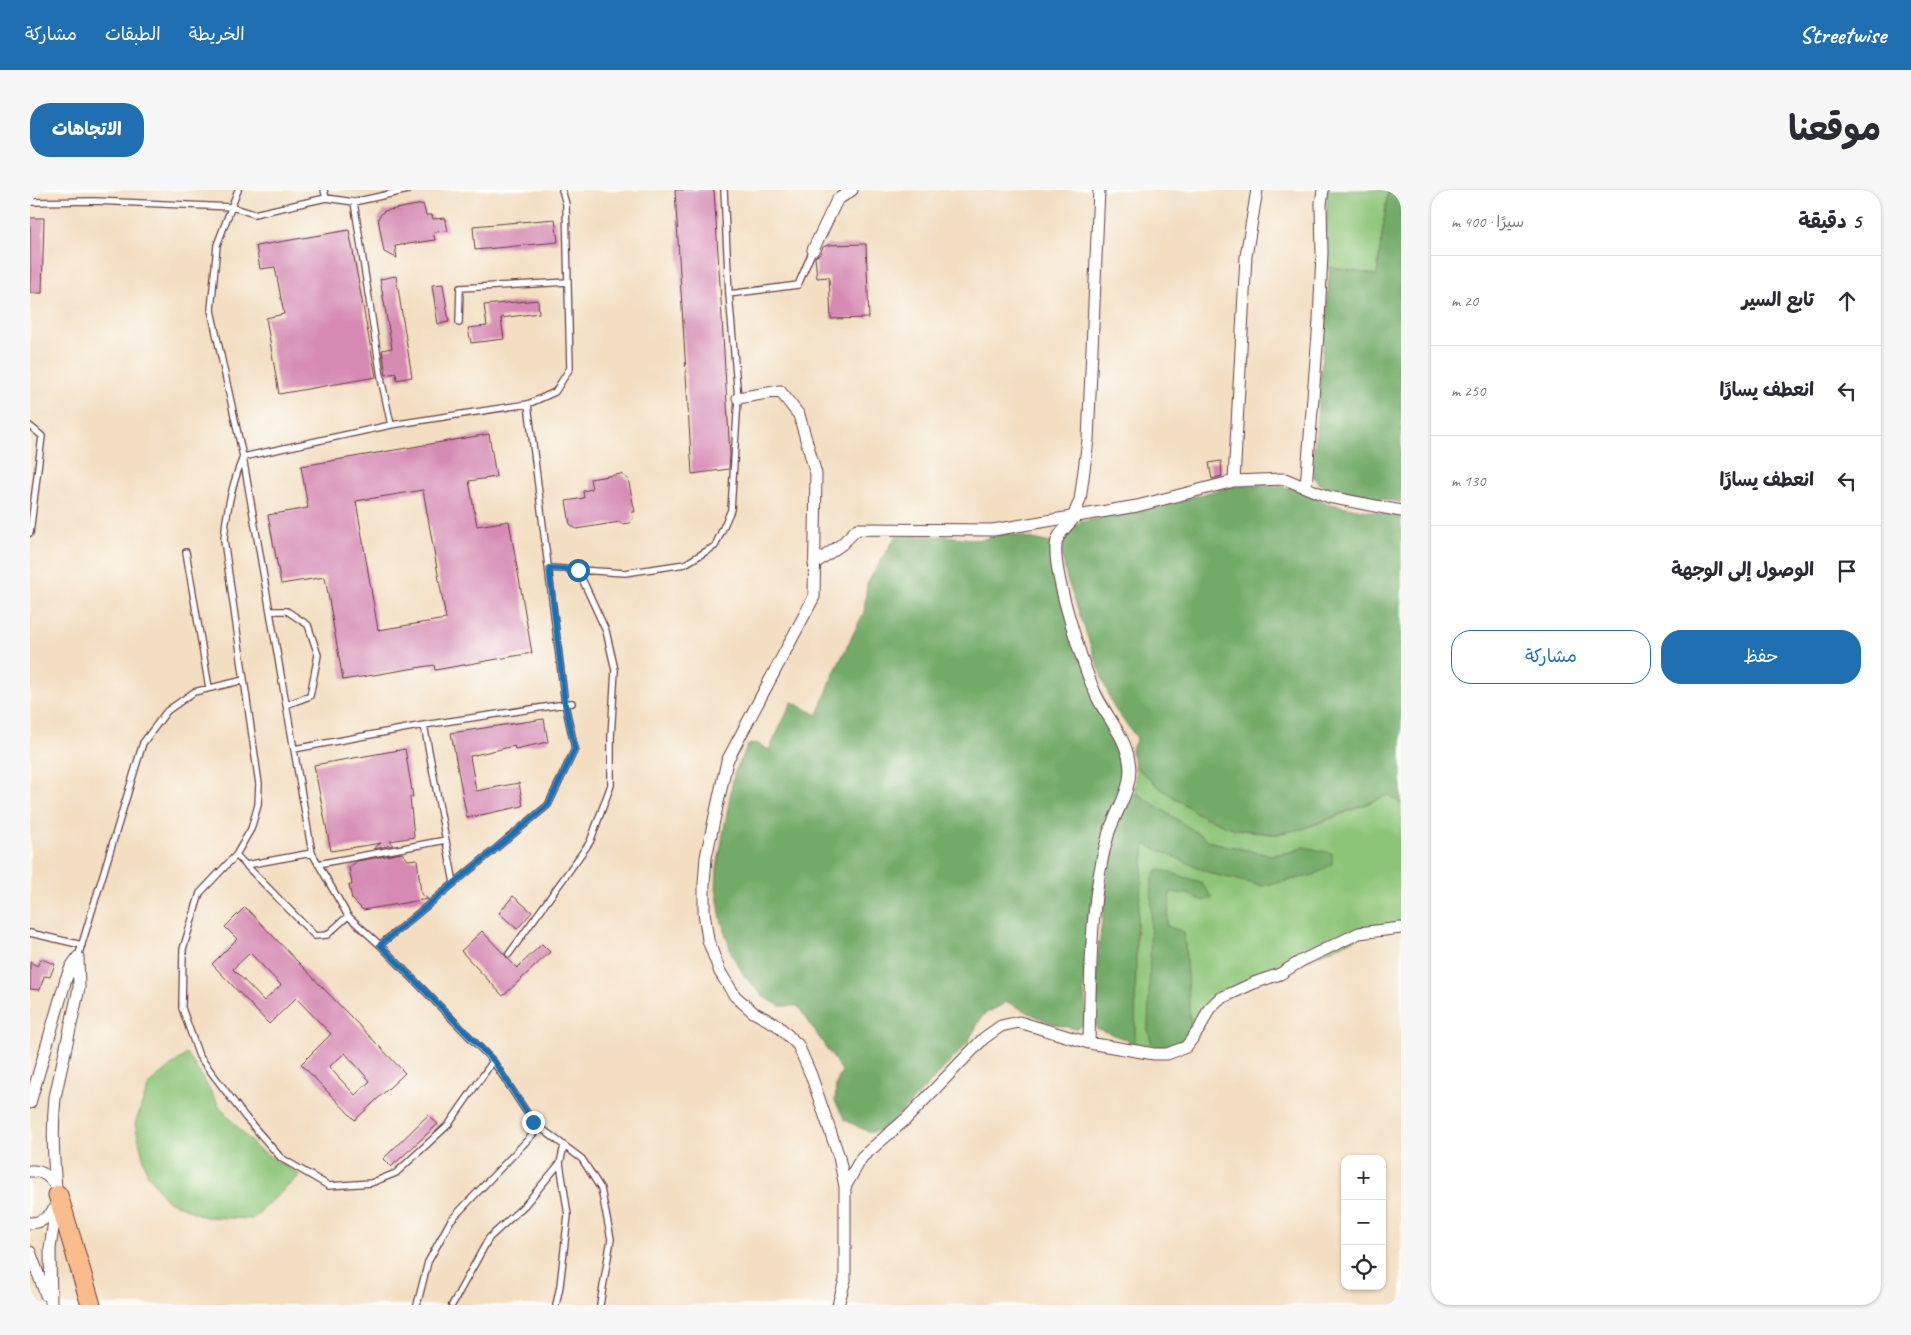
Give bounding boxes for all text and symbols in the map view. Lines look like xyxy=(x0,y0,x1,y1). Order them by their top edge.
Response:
text: Streetwise xyxy=(1800,20,1886,50)
text: مشاركة xyxy=(25,23,77,45)
text: الطبقات xyxy=(105,23,161,45)
text: الخريطة xyxy=(189,23,245,45)
button: الاتجاهات xyxy=(30,103,144,157)
text: موقعنا xyxy=(1788,106,1881,151)
text: 5 دقيقة xyxy=(1798,208,1861,234)
text: سيرًا · 400 m xyxy=(1451,212,1524,232)
icon: ahead xyxy=(1833,287,1861,315)
text: تابع السير xyxy=(1742,288,1814,312)
text: 20 m xyxy=(1451,291,1478,311)
icon: left xyxy=(1833,377,1861,405)
text: انعطف يسارًا xyxy=(1720,378,1814,402)
text: 250 m xyxy=(1451,381,1485,401)
icon: left xyxy=(1833,467,1861,495)
text: انعطف يسارًا xyxy=(1720,468,1814,492)
text: 130 m xyxy=(1451,471,1485,491)
icon: arrive xyxy=(1833,557,1861,585)
text: الوصول إلى الوجهة xyxy=(1671,558,1814,582)
route start xyxy=(567,559,590,582)
button: مشاركة xyxy=(1451,630,1651,684)
button: حفظ xyxy=(1661,630,1861,684)
route end xyxy=(522,1111,545,1134)
map controls xyxy=(1341,1155,1386,1290)
button: + xyxy=(1341,1155,1386,1200)
button: − xyxy=(1341,1200,1386,1245)
button: locate xyxy=(1341,1245,1386,1290)

